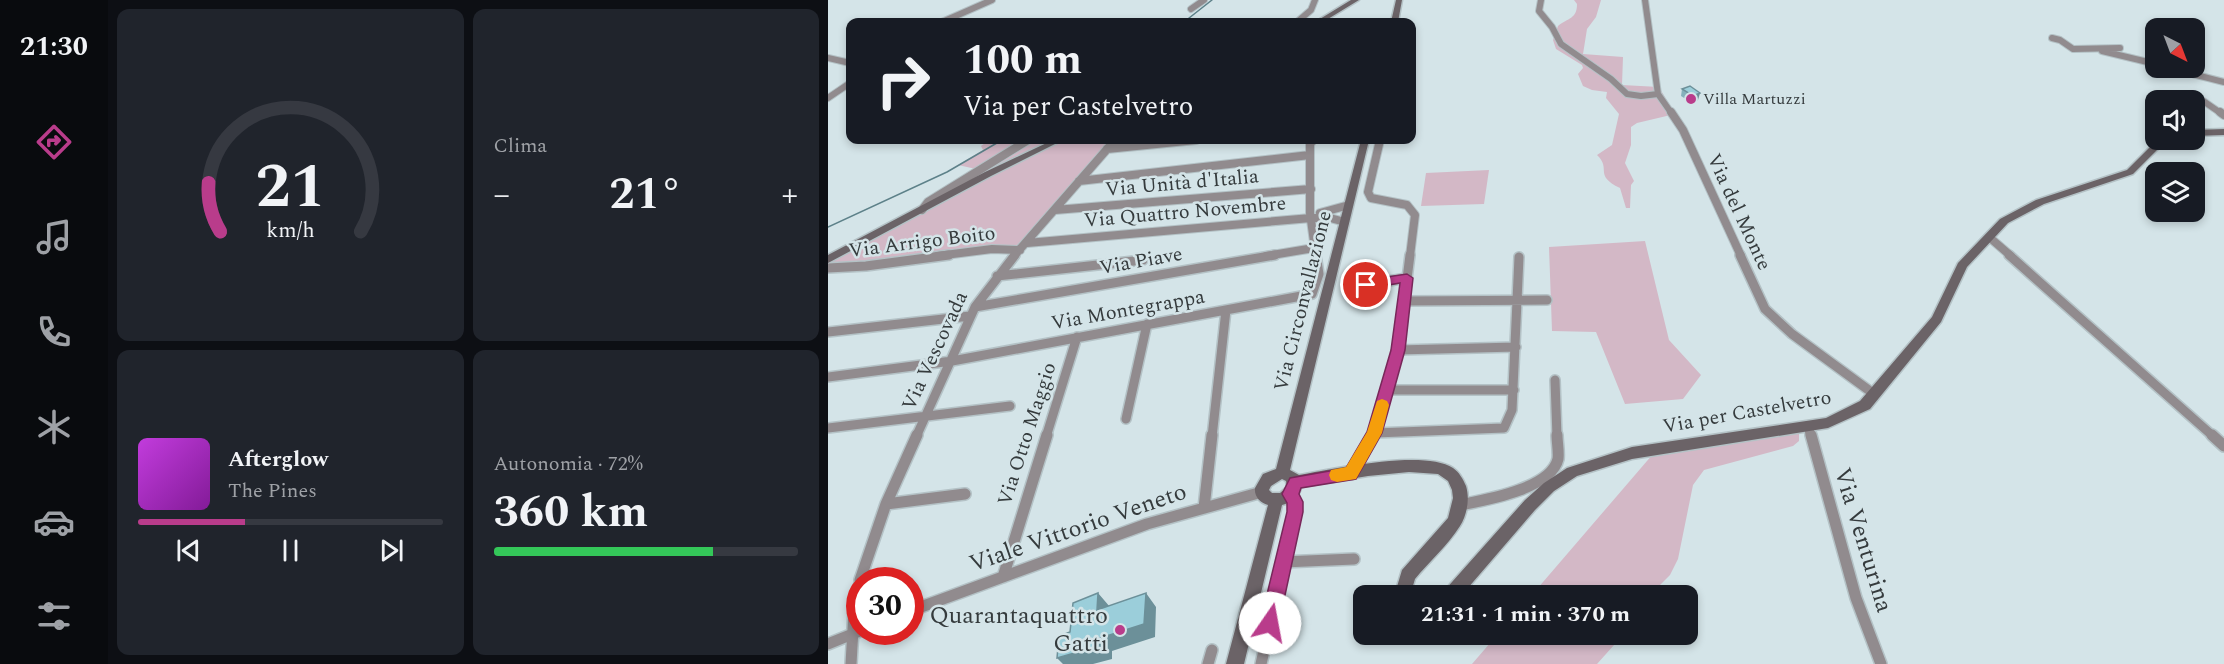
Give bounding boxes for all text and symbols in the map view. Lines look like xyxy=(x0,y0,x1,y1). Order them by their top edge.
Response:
north arrow xyxy=(2145,18,2205,78)
map controls xyxy=(2145,18,2205,222)
text: 21:30 xyxy=(20,26,88,68)
text: 100 m xyxy=(963,29,1082,92)
icon: right xyxy=(864,42,942,120)
text: Via per Castelvetro xyxy=(963,86,1193,128)
place label: Villa Martuzzi xyxy=(1703,87,1806,111)
button: sound xyxy=(2145,90,2205,150)
marker: Villa Martuzzi xyxy=(1684,92,1698,106)
icon: directions xyxy=(33,121,75,163)
text: Clima xyxy=(494,131,547,161)
text: 21 xyxy=(255,140,325,235)
street label: Via del Monte xyxy=(1699,149,1779,275)
text: 21° xyxy=(609,160,682,229)
street label: Via Unità d'Italia xyxy=(1104,161,1260,205)
button: layers xyxy=(2145,162,2205,222)
text: − xyxy=(494,170,510,220)
text: + xyxy=(782,170,798,220)
street label: Via Quattro Novembre xyxy=(1083,188,1287,236)
street label: Via Circonvallazione xyxy=(1266,208,1340,394)
text: km/h xyxy=(266,214,314,247)
icon: music xyxy=(33,216,75,258)
street label: Via Arrigo Boito xyxy=(847,218,997,266)
street label: Via Piave xyxy=(1097,239,1185,283)
pin xyxy=(1340,259,1391,310)
icon: arrive xyxy=(1349,268,1382,301)
street label: Via Montegrappa xyxy=(1049,282,1207,338)
street label: Via Vescovada xyxy=(894,286,976,416)
icon: phone xyxy=(33,311,75,353)
street label: Via Otto Maggio xyxy=(990,358,1064,510)
street label: Via per Castelvetro xyxy=(1660,382,1834,442)
icon: climate xyxy=(33,406,75,448)
text: Afterglow xyxy=(228,443,328,476)
text: Autonomia · 72% xyxy=(494,449,643,479)
street label: Via Venturina xyxy=(1824,463,1902,617)
street label: Viale Vittorio Veneto xyxy=(964,474,1192,582)
text: The Pines xyxy=(228,476,317,506)
text: 360 km xyxy=(494,478,648,547)
icon: car xyxy=(33,501,75,543)
icon: previous xyxy=(172,534,205,567)
icon: pause xyxy=(274,534,307,567)
icon: next xyxy=(375,534,408,567)
speed limit sign: 30 xyxy=(846,567,924,645)
position arrow xyxy=(1238,591,1302,655)
icon: filters xyxy=(33,595,75,637)
place label: Quarantaquattro Gatti xyxy=(929,598,1108,662)
text: 21:31 · 1 min · 370 m xyxy=(1421,598,1630,631)
marker: Quarantaquattro Gatti xyxy=(1113,623,1127,637)

